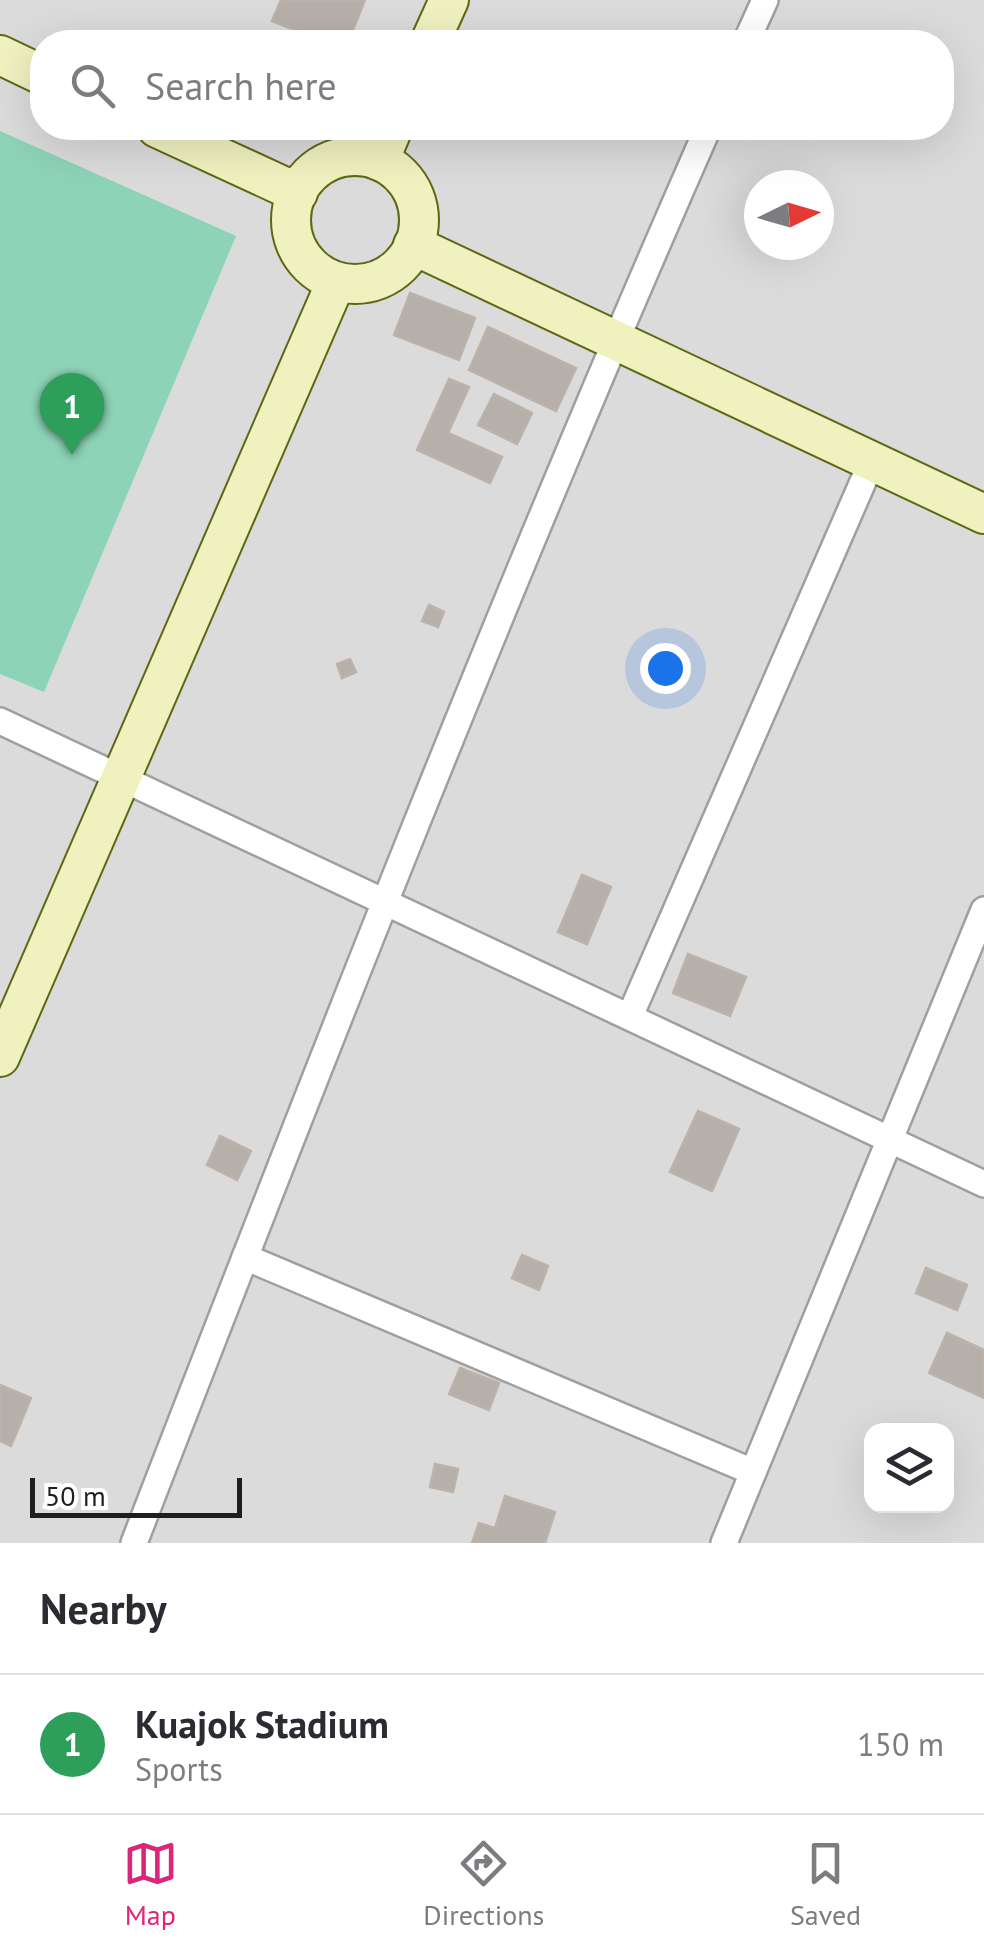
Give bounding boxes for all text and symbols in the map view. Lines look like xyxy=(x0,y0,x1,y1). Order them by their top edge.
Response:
search box xyxy=(30,30,954,140)
icon: search xyxy=(65,58,120,113)
text: Search here xyxy=(145,61,337,110)
north arrow xyxy=(744,170,834,260)
pin: 1 xyxy=(40,372,104,455)
your location xyxy=(640,643,691,694)
map controls xyxy=(864,1423,954,1513)
button: layers xyxy=(864,1423,954,1513)
scale bar xyxy=(30,1473,242,1518)
text: 50 m xyxy=(45,1477,106,1514)
text: Nearby xyxy=(40,1581,167,1636)
text: Kuajok Stadium xyxy=(135,1699,389,1748)
text: 1 xyxy=(63,1723,82,1765)
text: 150 m xyxy=(857,1723,944,1765)
text: Sports xyxy=(135,1748,223,1790)
tab: Map xyxy=(123,1836,178,1933)
tab: Directions xyxy=(423,1836,544,1933)
tab: Saved xyxy=(790,1836,861,1933)

